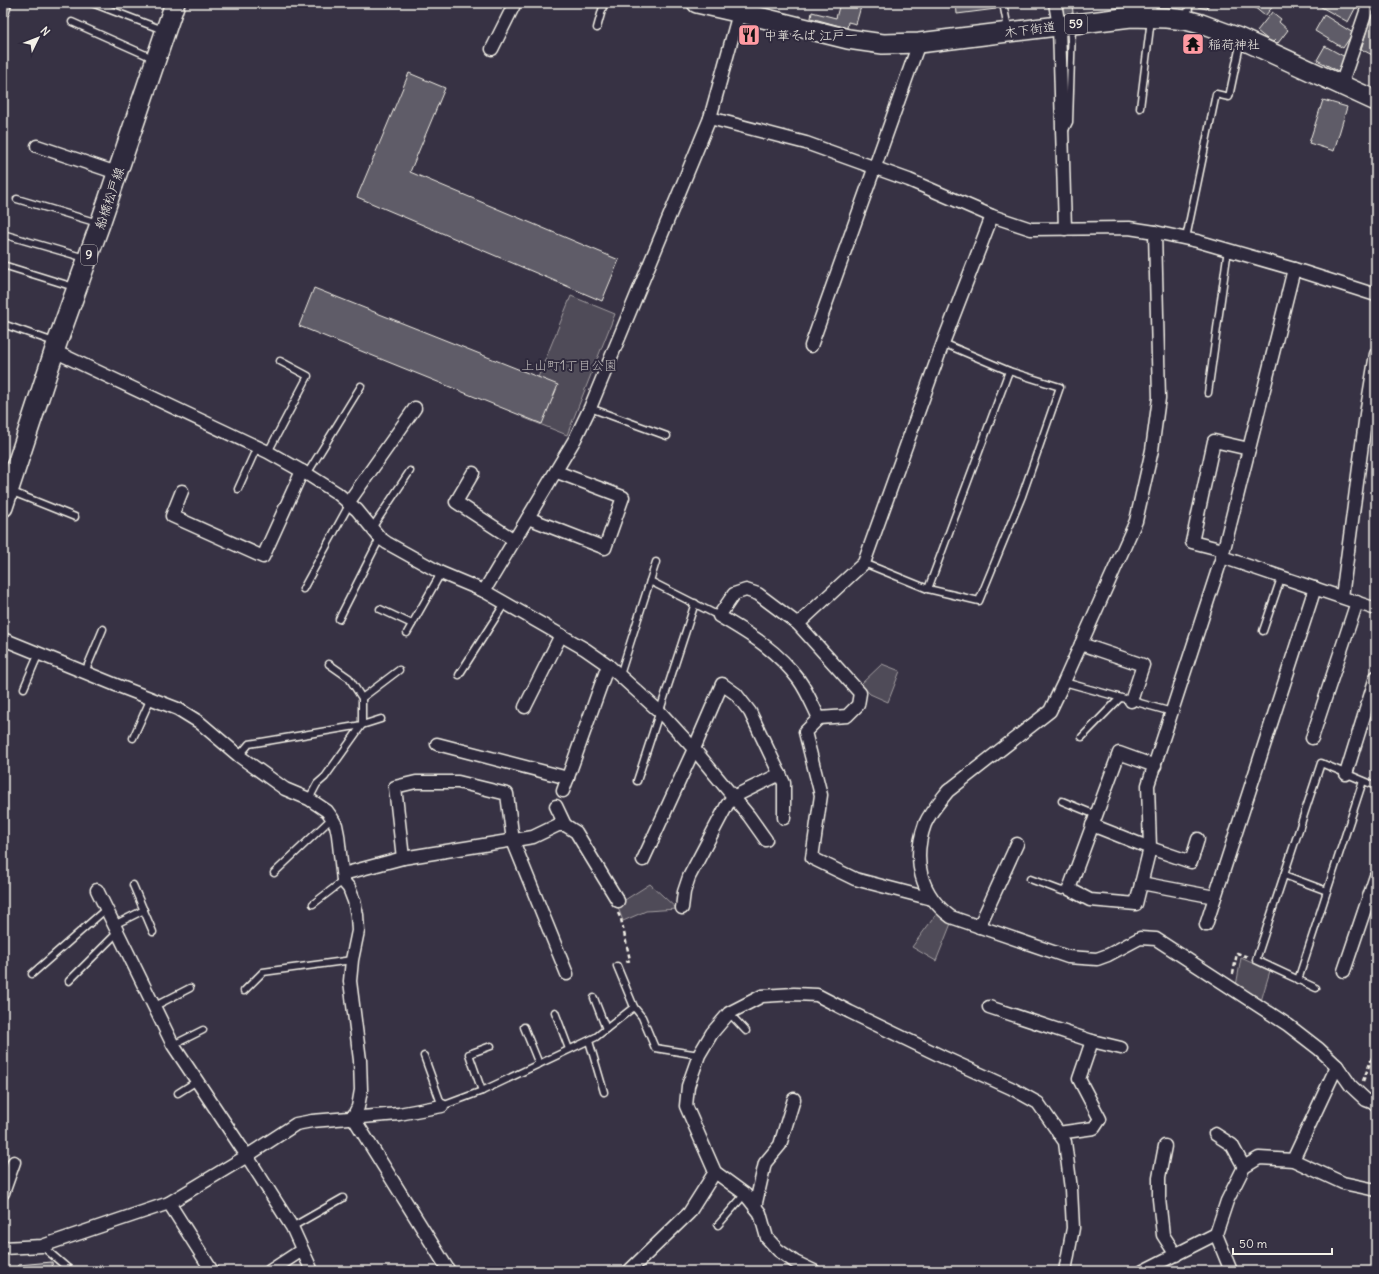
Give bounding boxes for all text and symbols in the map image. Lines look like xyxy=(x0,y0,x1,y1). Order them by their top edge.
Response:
road number: 59 xyxy=(1065,14,1087,34)
north arrow xyxy=(18,18,58,58)
street label: 木下街道 xyxy=(1003,18,1057,41)
restaurant icon: 中華そば 江戸一 xyxy=(736,22,762,48)
text: N xyxy=(38,24,53,39)
place label: 中華そば 江戸一 xyxy=(764,27,858,44)
temple icon: 稲荷神社 xyxy=(1180,31,1206,57)
place label: 稲荷神社 xyxy=(1208,36,1260,53)
street label: 船橋松戸線 xyxy=(91,164,128,232)
road number: 9 xyxy=(81,245,97,265)
park label: 上山町1丁目公園 xyxy=(521,357,617,374)
scale bar xyxy=(1233,1230,1332,1256)
text: 50 m xyxy=(1239,1236,1268,1251)

